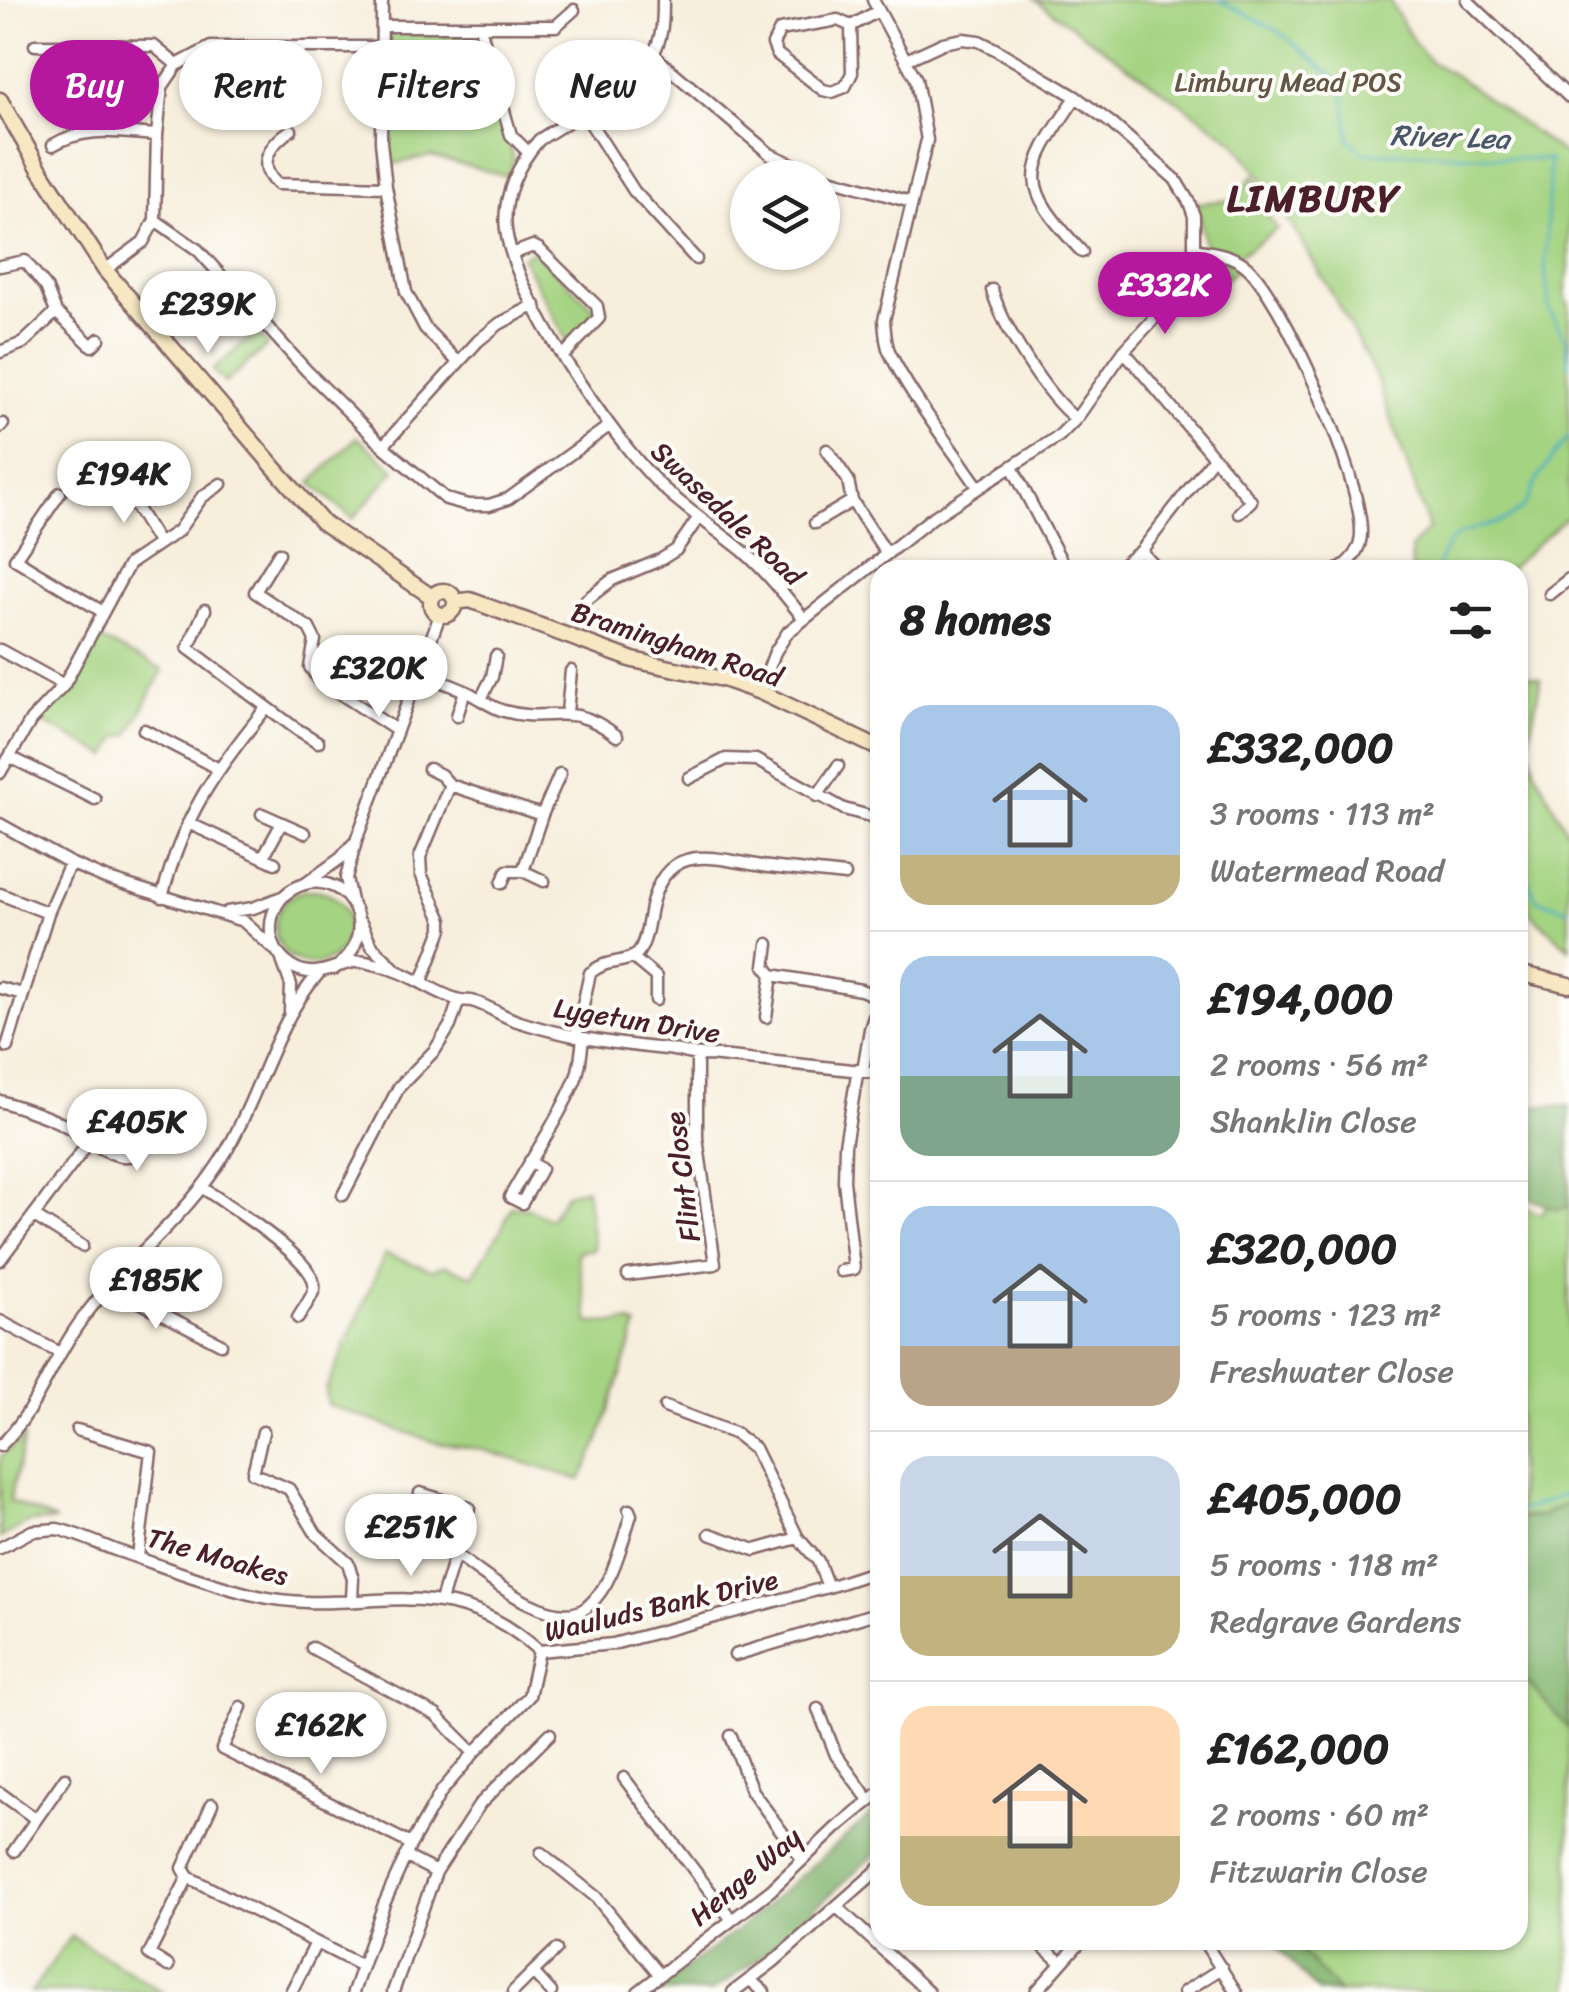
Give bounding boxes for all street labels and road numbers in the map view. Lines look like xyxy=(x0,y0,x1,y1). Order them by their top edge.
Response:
street label: Swasedale Road xyxy=(639,428,818,600)
street label: Bramingham Road xyxy=(565,587,791,702)
street label: Lygetun Drive xyxy=(550,983,724,1058)
street label: Flint Close xyxy=(650,1109,715,1245)
street label: The Moakes xyxy=(141,1513,295,1600)
street label: Wauluds Bank Drive xyxy=(539,1555,783,1656)
street label: Henge Way xyxy=(678,1814,813,1939)

